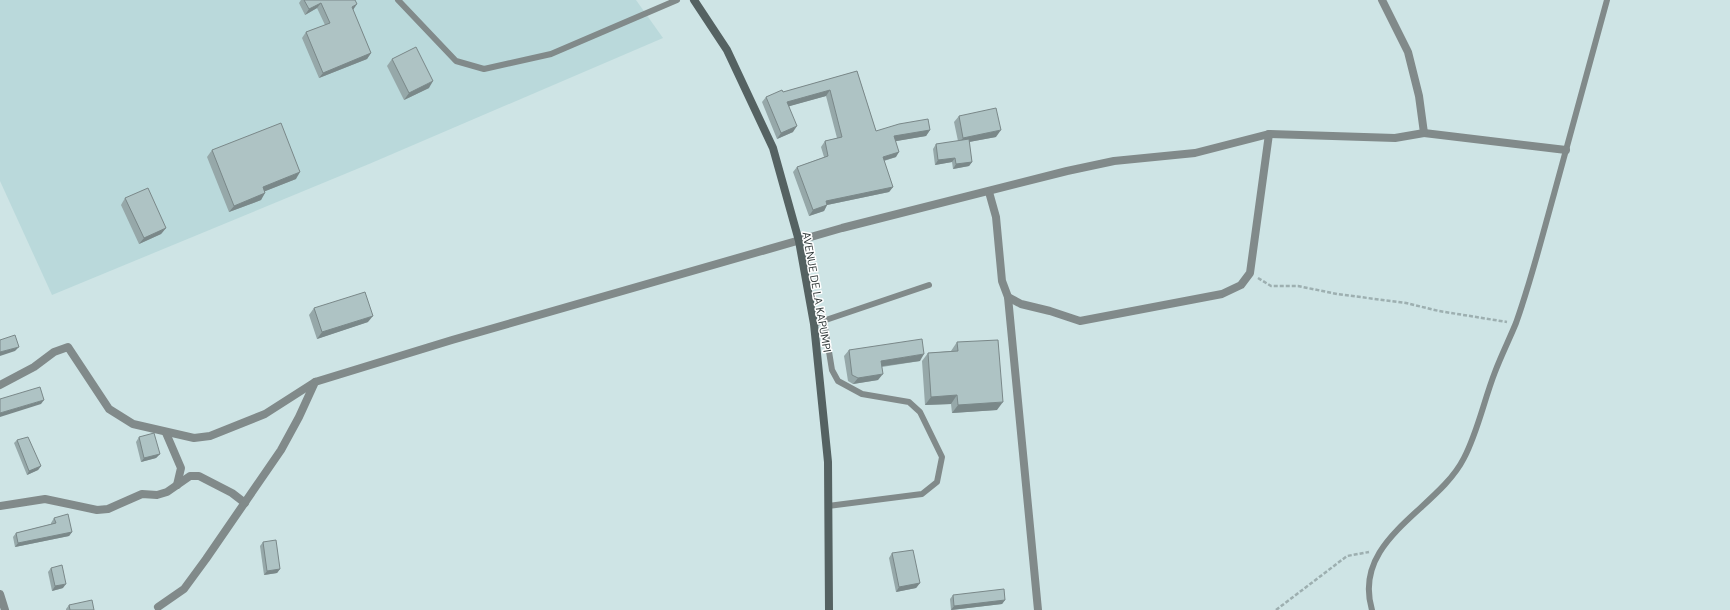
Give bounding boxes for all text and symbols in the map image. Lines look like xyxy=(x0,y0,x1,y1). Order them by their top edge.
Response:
street label: AVENUE DE LA KAPUMPI xyxy=(800,231,834,353)

